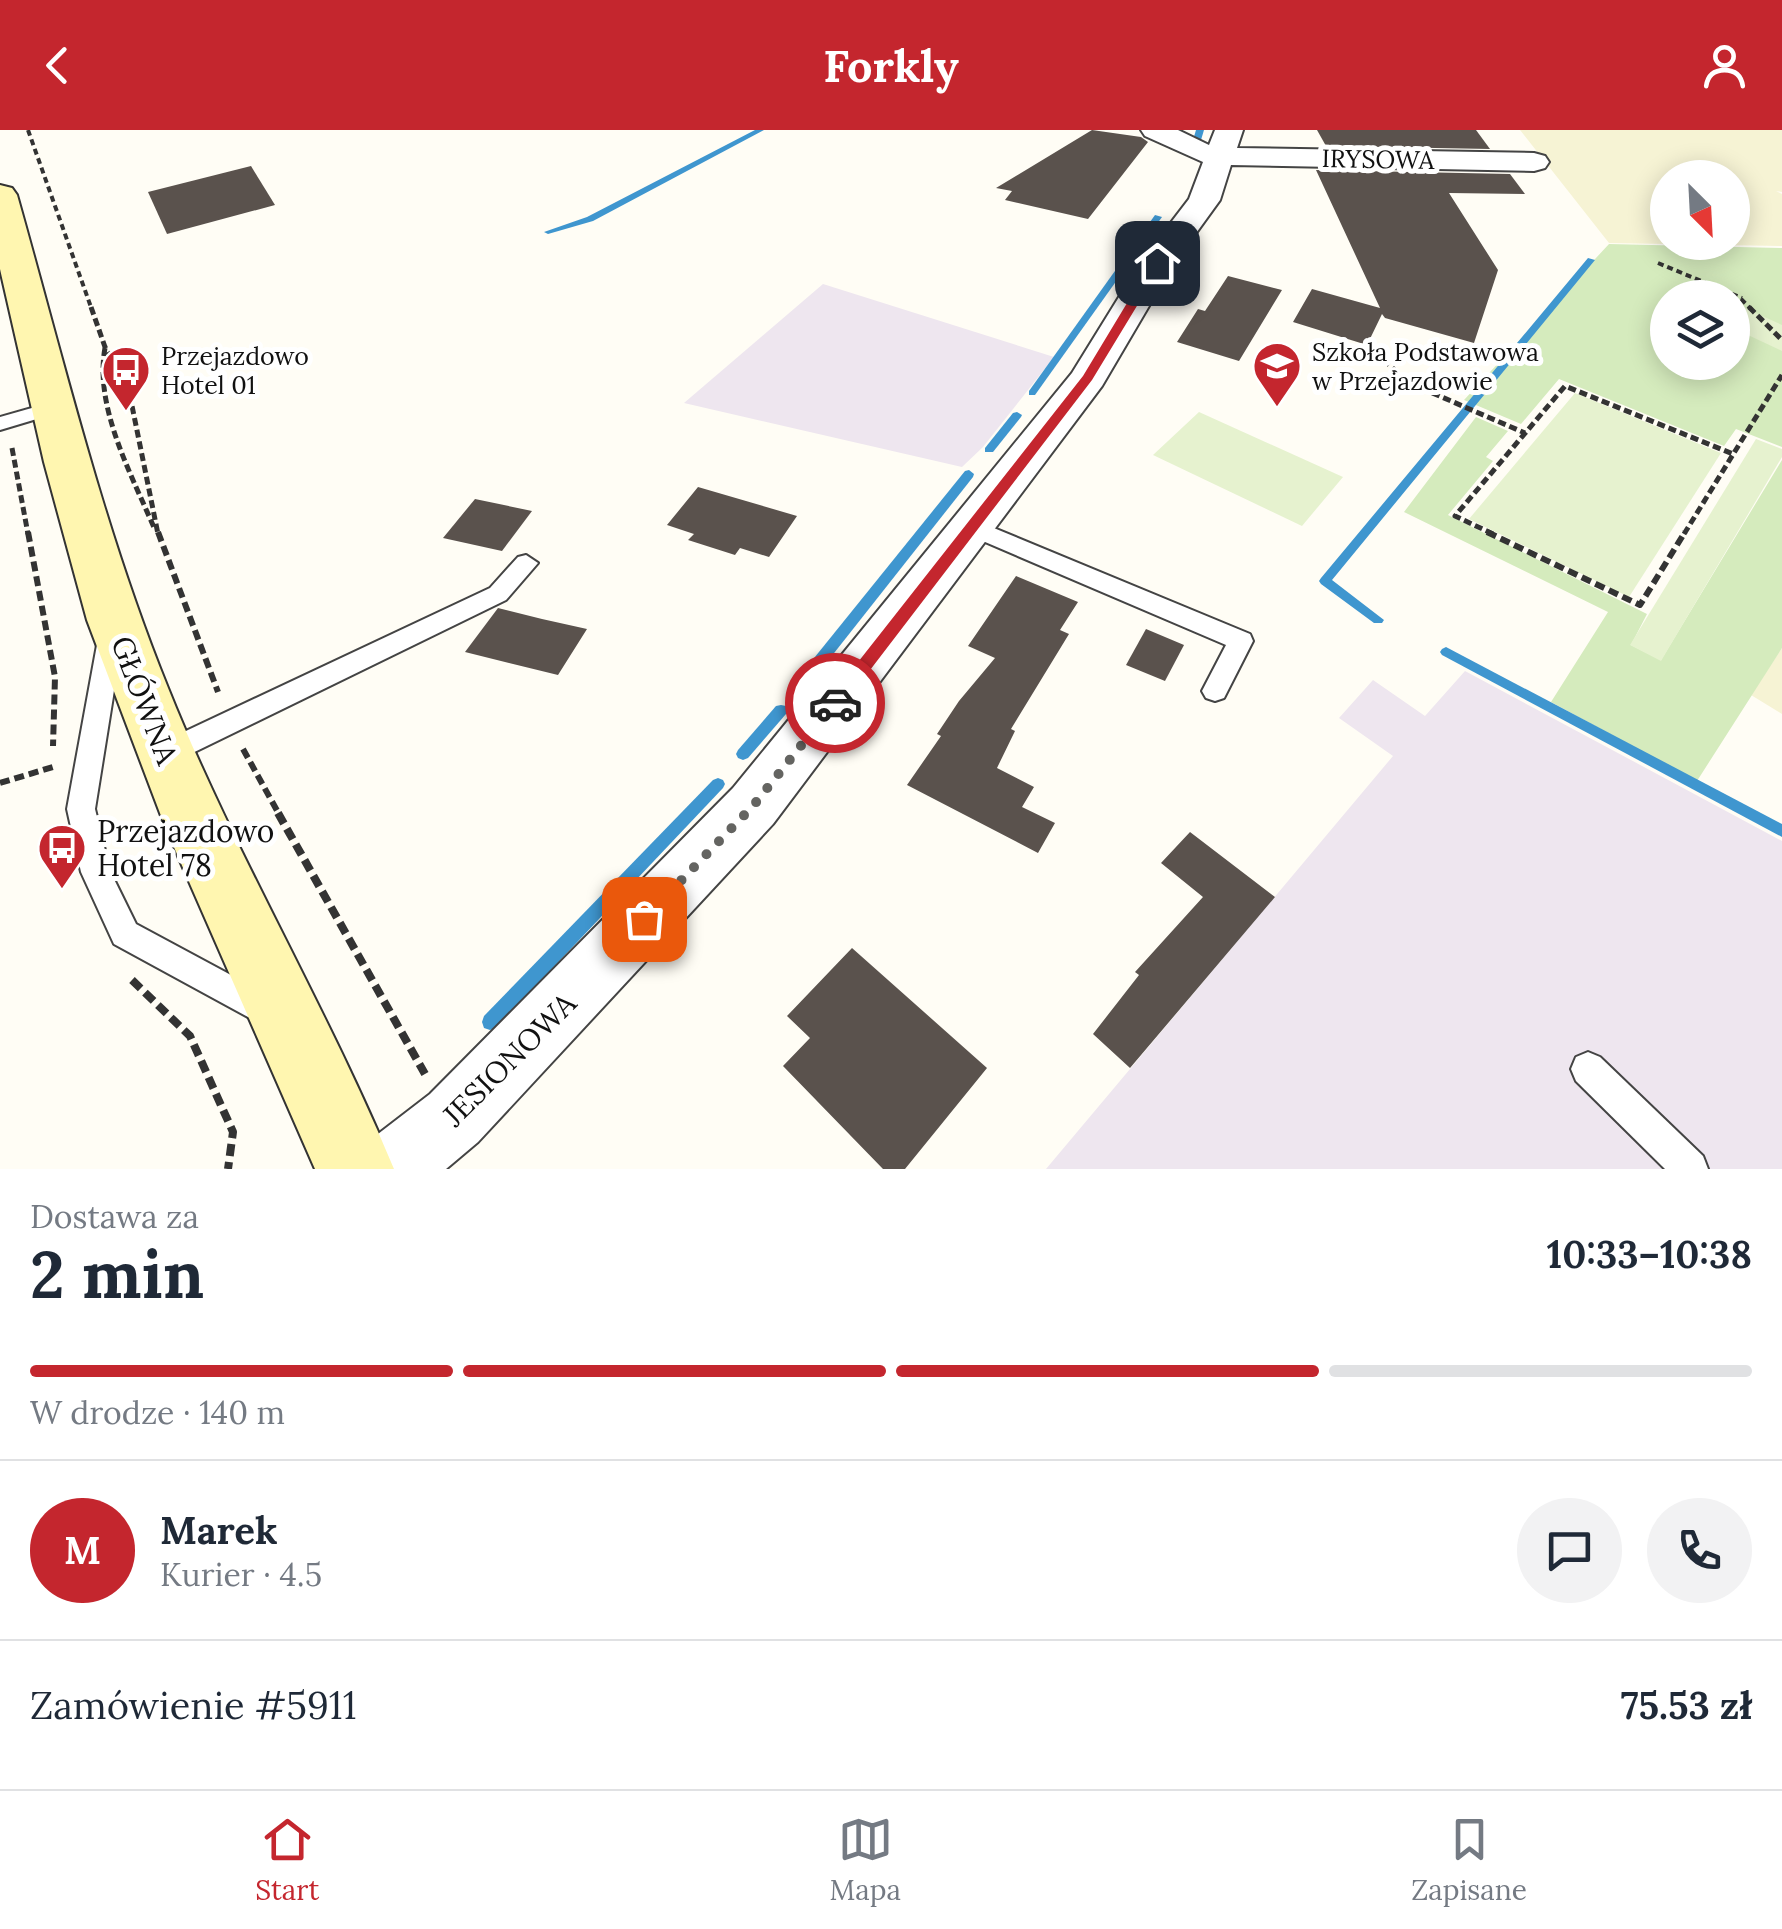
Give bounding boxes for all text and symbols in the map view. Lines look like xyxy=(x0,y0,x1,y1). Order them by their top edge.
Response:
text: Forkly xyxy=(823,37,959,94)
icon: back xyxy=(30,38,85,93)
icon: person xyxy=(1697,38,1752,93)
street label: IRYSOWA xyxy=(1321,142,1435,176)
north arrow xyxy=(1650,160,1750,260)
map controls xyxy=(1650,160,1750,380)
pin xyxy=(1115,221,1200,306)
icon: home xyxy=(1130,236,1185,291)
button: layers xyxy=(1650,280,1750,380)
place label: Szkoła Podstawowa w Przejazdowie xyxy=(1312,336,1539,397)
place label: Przejazdowo Hotel 01 xyxy=(161,340,309,401)
school or university icon: Szkoła Podstawowa w Przejazdowie xyxy=(1251,340,1303,408)
bus stop icon: Przejazdowo Hotel 01 xyxy=(100,344,152,412)
street label: GŁÓWNA xyxy=(103,630,187,771)
courier xyxy=(785,653,885,753)
icon: car xyxy=(808,676,863,731)
place label: Przejazdowo Hotel 78 xyxy=(97,812,274,884)
bus stop icon: Przejazdowo Hotel 78 xyxy=(36,822,88,890)
pin xyxy=(602,877,687,962)
icon: bag xyxy=(617,892,672,947)
street label: JESIONOWA xyxy=(433,983,585,1135)
text: Dostawa za xyxy=(30,1196,199,1237)
text: 10:33–10:38 xyxy=(1547,1230,1752,1278)
text: 2 min xyxy=(30,1233,204,1316)
text: W drodze · 140 m xyxy=(30,1392,285,1433)
button: chat xyxy=(1517,1498,1622,1603)
button: phone xyxy=(1647,1498,1752,1603)
text: Marek xyxy=(160,1506,278,1554)
text: M xyxy=(64,1526,101,1574)
text: Kurier · 4.5 xyxy=(160,1554,322,1595)
text: Zamówienie #5911 xyxy=(30,1681,357,1729)
text: 75.53 zł xyxy=(1621,1681,1752,1729)
tab: Start xyxy=(255,1812,319,1908)
tab: Mapa xyxy=(830,1812,901,1908)
tab: Zapisane xyxy=(1411,1812,1527,1908)

